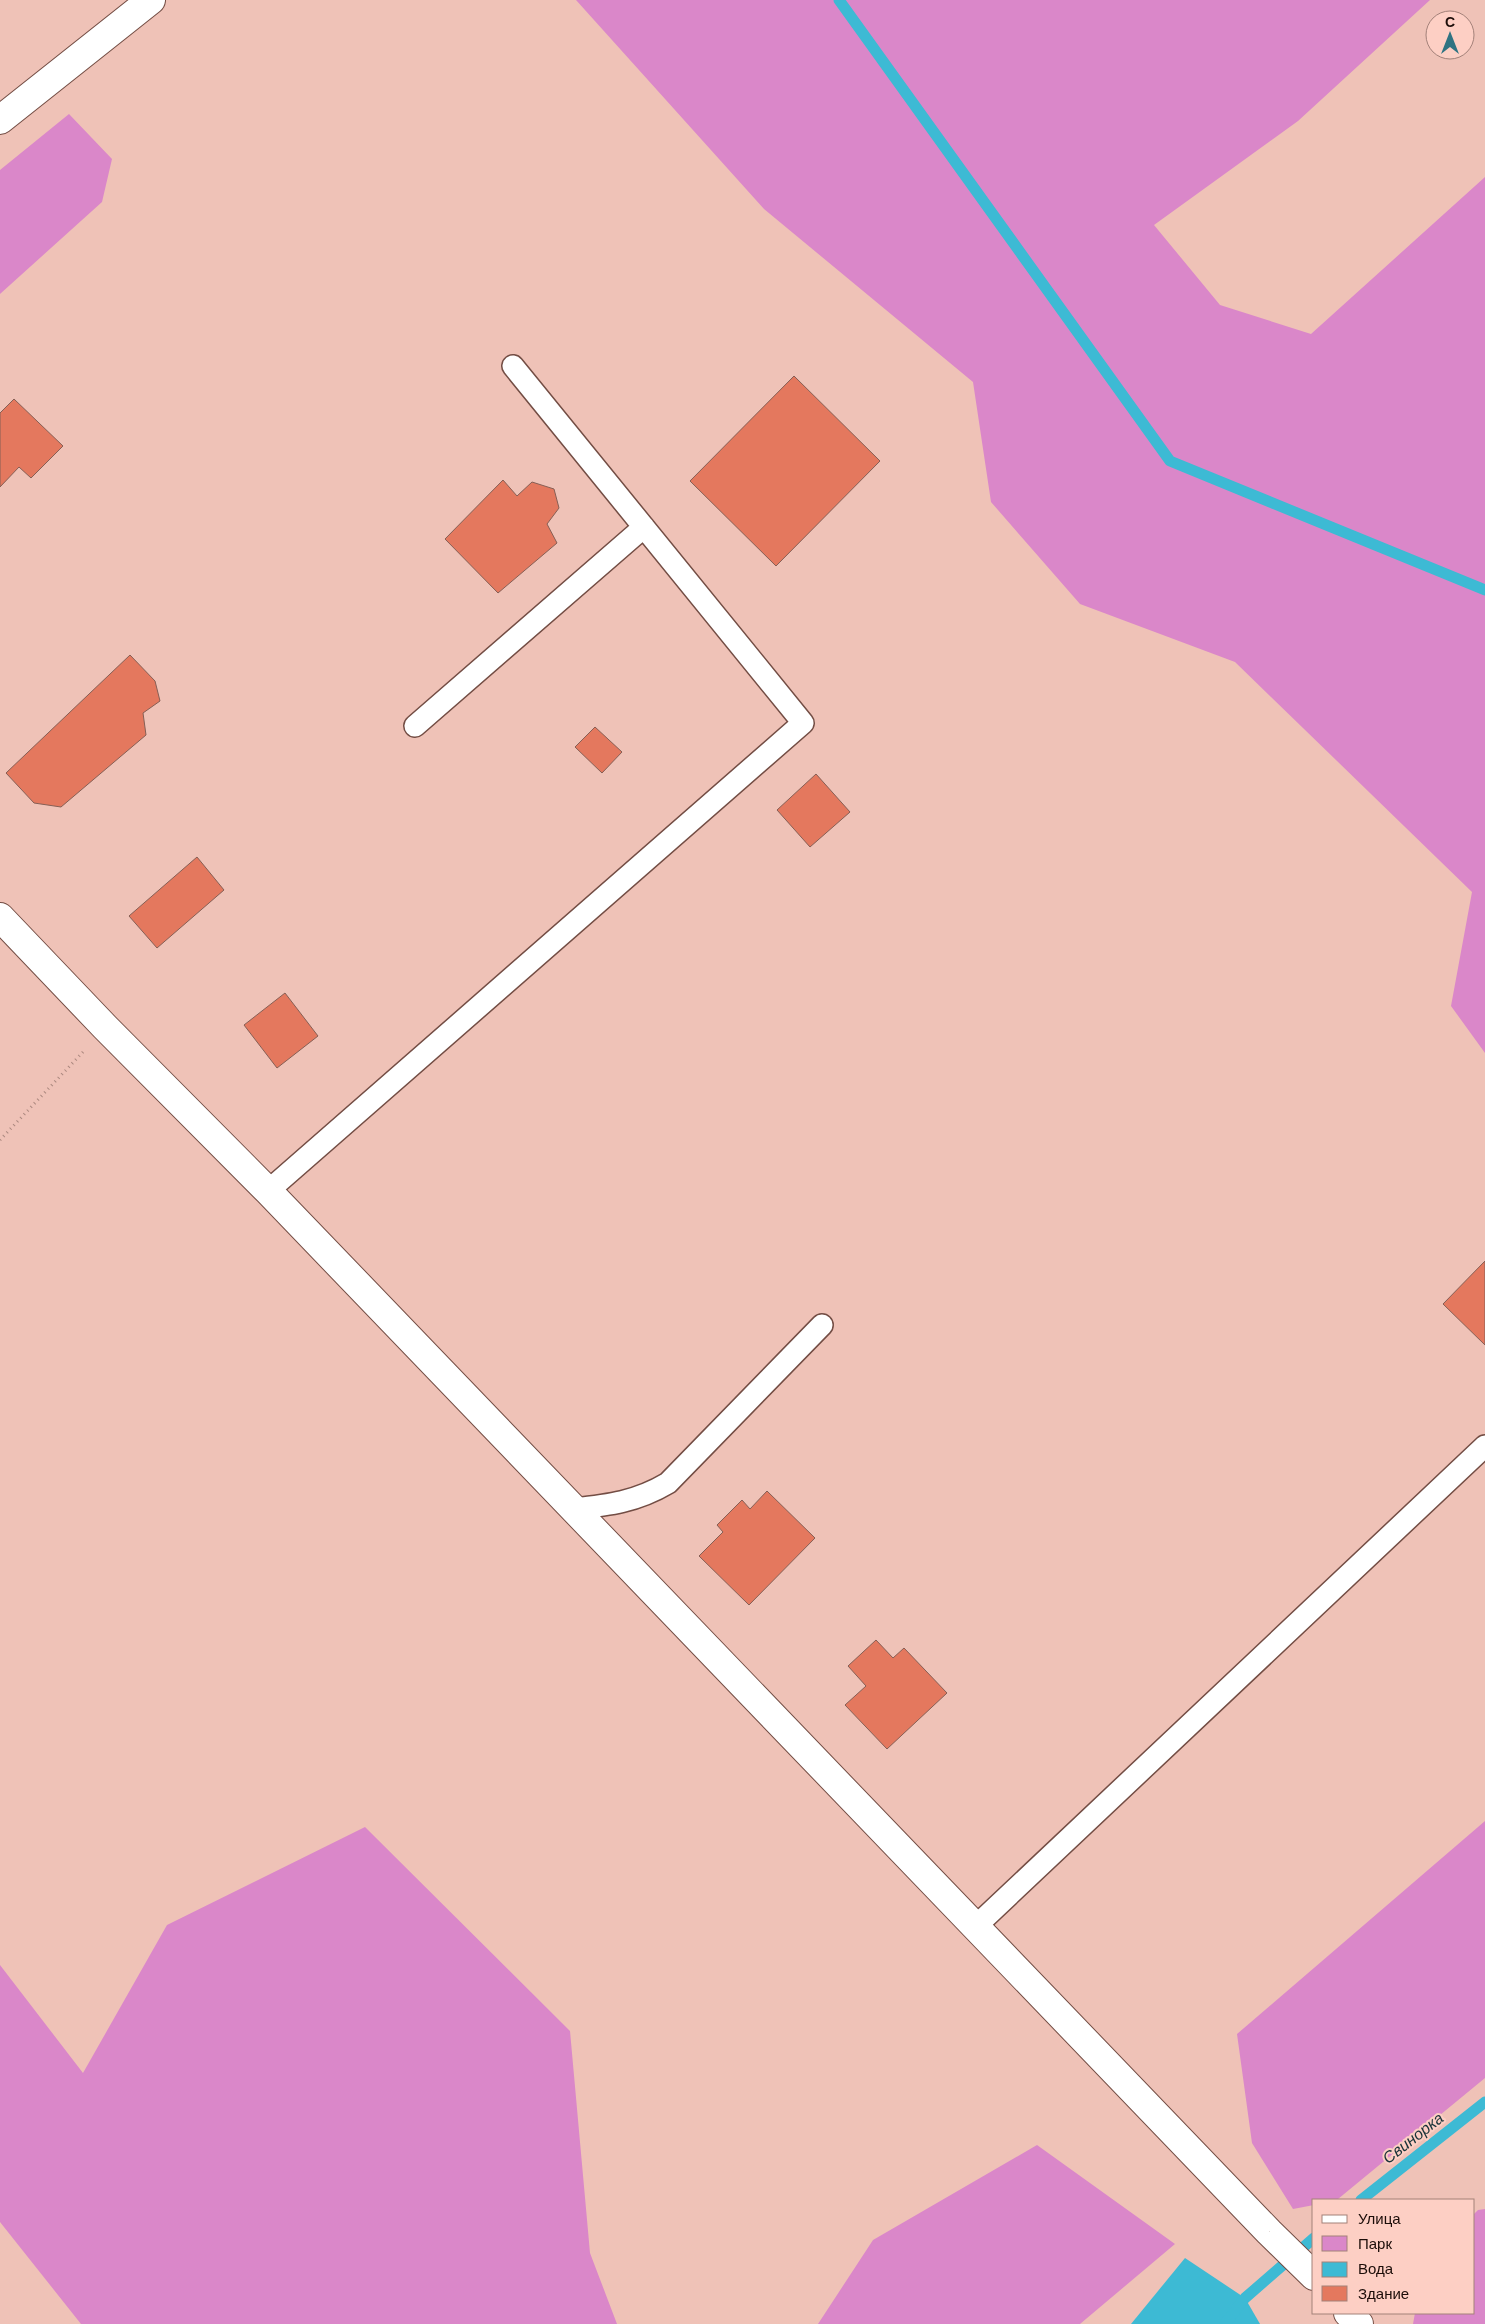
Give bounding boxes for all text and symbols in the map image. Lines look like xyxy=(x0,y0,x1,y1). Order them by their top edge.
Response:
north arrow xyxy=(1425,10,1475,60)
text: С xyxy=(1445,14,1455,30)
water label: Свинорка xyxy=(1379,2108,1447,2168)
legend xyxy=(1312,2199,1475,2314)
text: Улица xyxy=(1358,2210,1401,2228)
text: Парк xyxy=(1358,2235,1392,2253)
text: Вода xyxy=(1358,2260,1394,2278)
text: Здание xyxy=(1358,2285,1409,2303)

